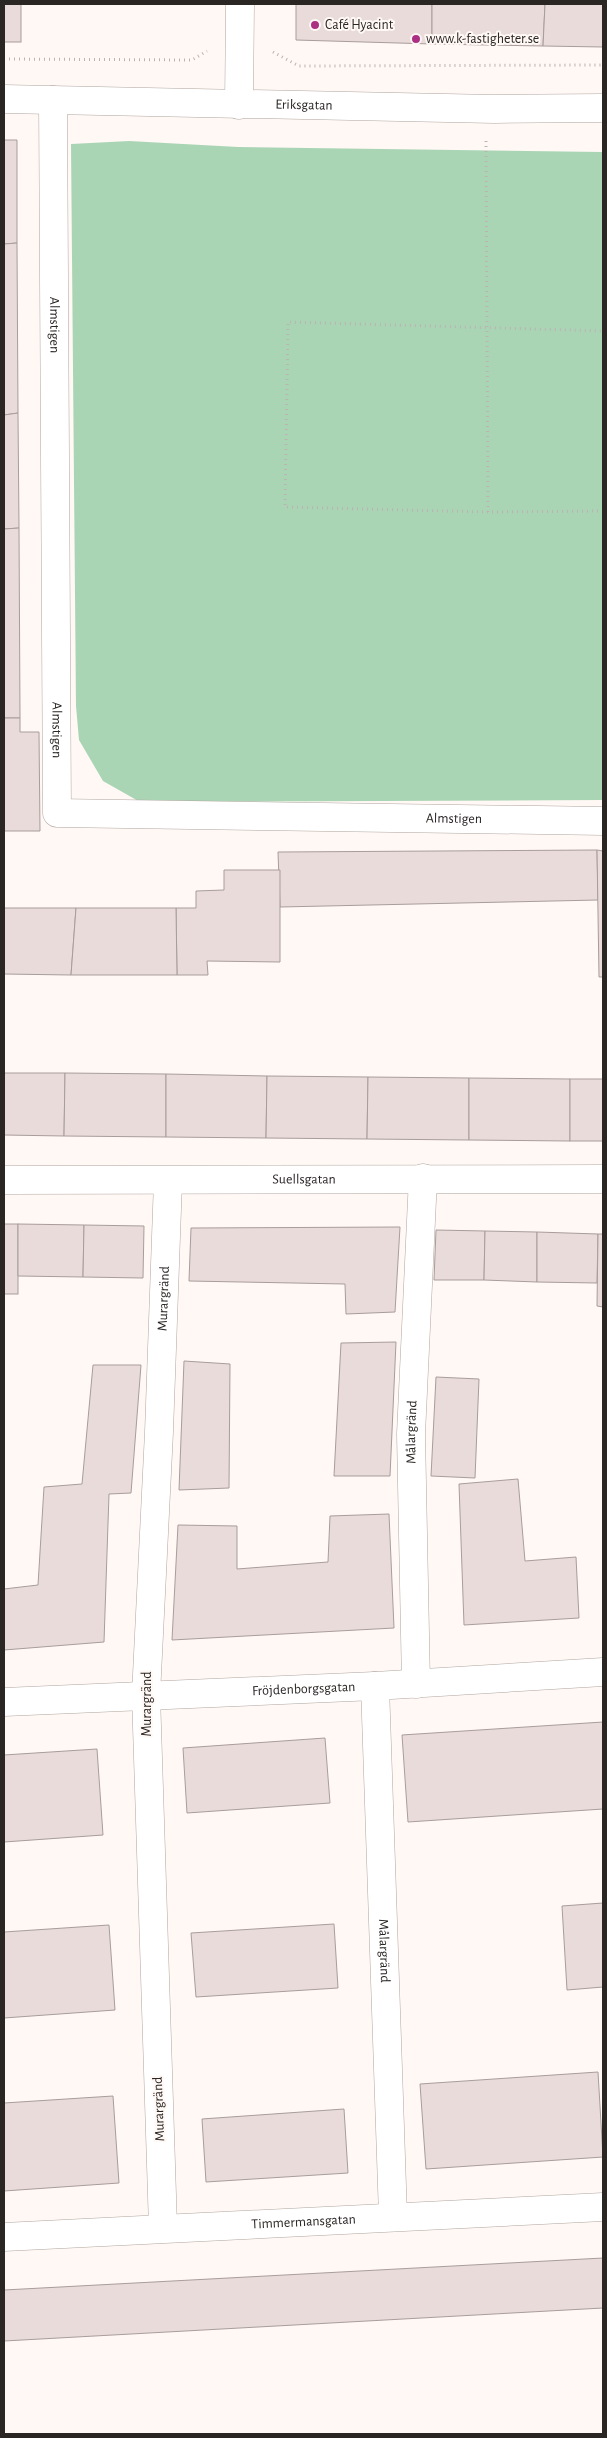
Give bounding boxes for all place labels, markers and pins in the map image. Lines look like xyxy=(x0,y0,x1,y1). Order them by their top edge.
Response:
place label: Café Hyacint xyxy=(325,18,394,32)
marker: Café Hyacint xyxy=(309,19,321,31)
place label: www.k-fastigheter.se xyxy=(426,32,539,46)
marker: www.k-fastigheter.se xyxy=(410,33,422,45)

